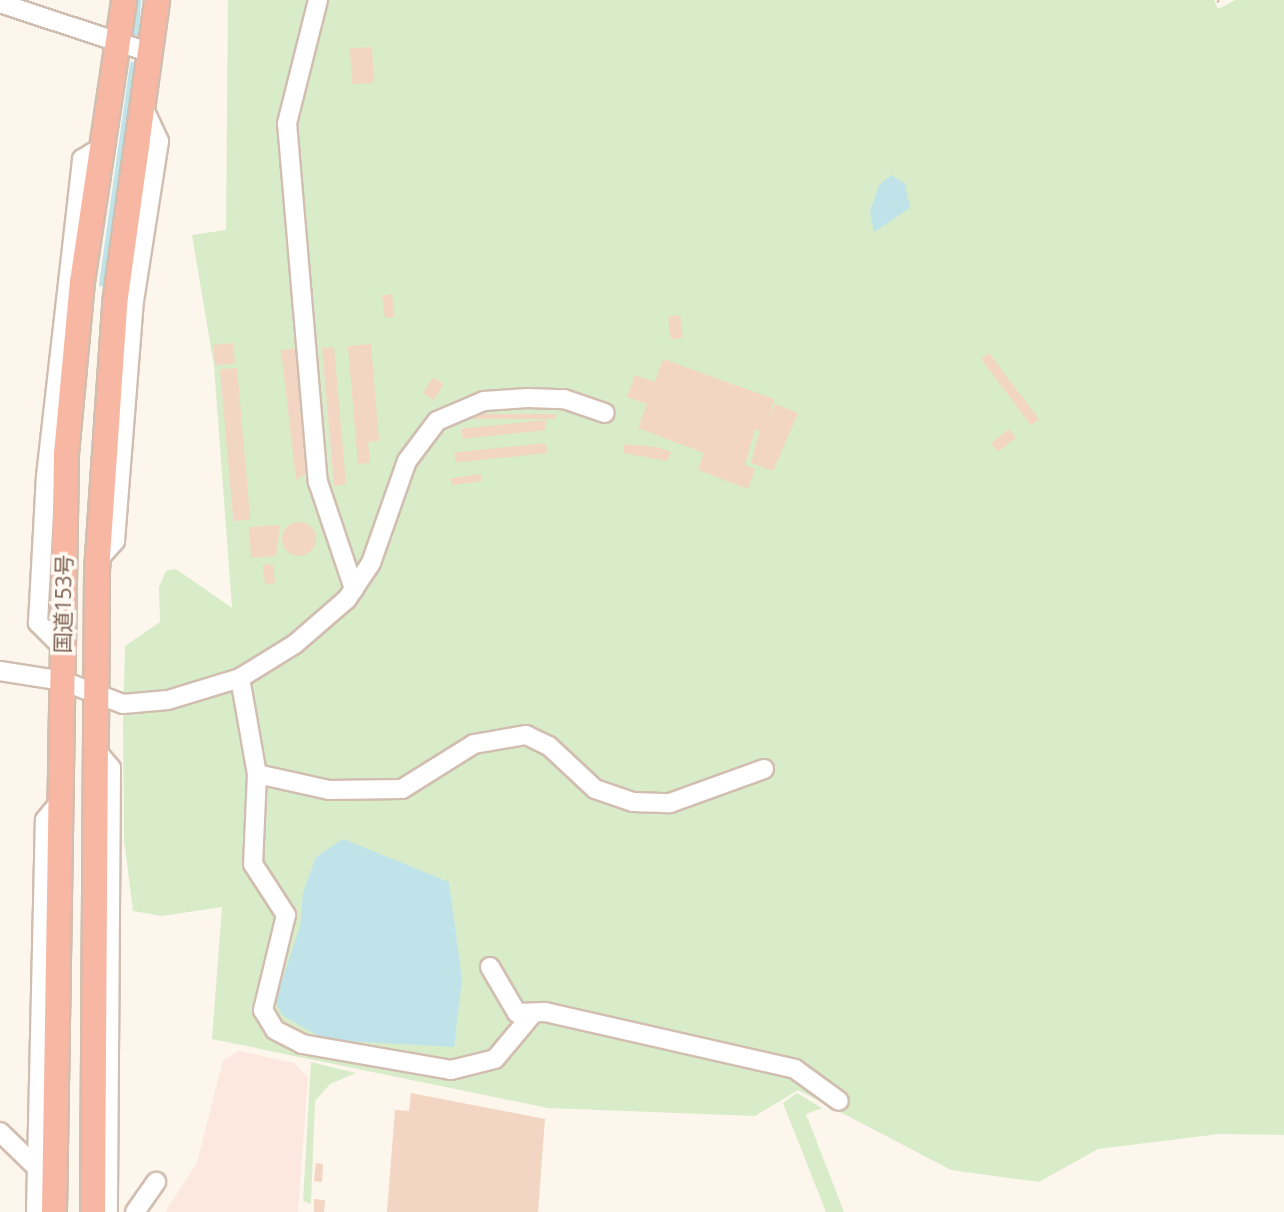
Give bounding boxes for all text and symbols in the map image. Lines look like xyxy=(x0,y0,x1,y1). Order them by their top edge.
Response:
street label: 国道153号 xyxy=(50,554,76,654)

